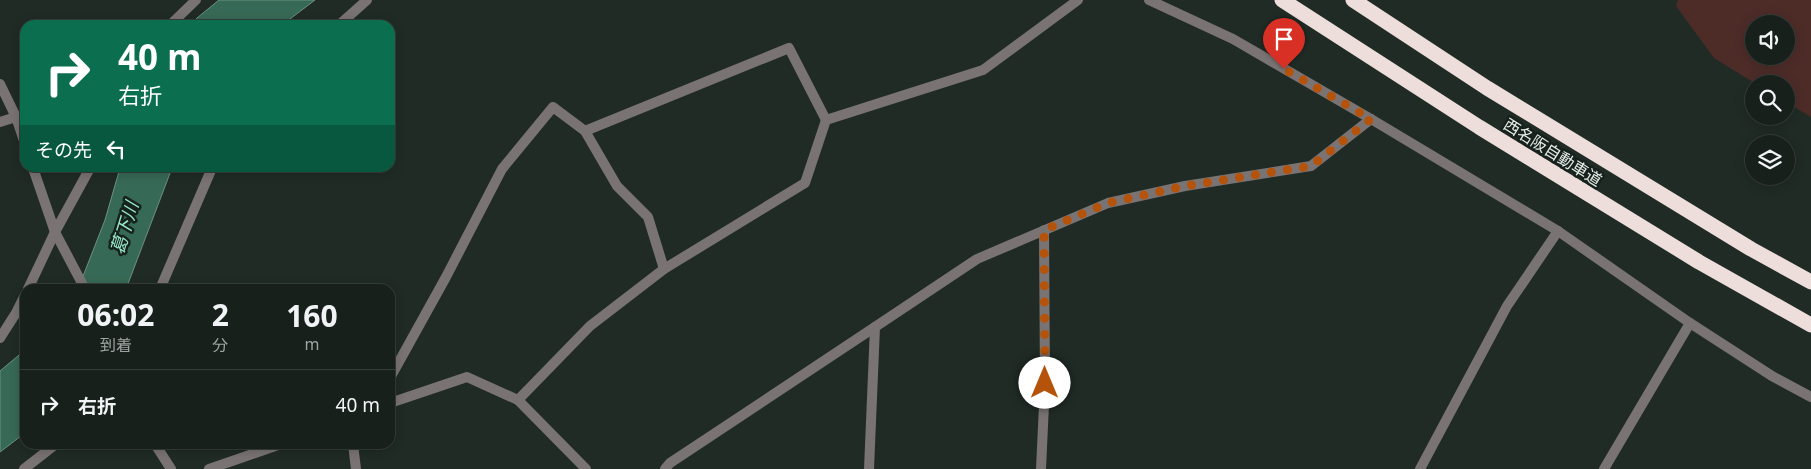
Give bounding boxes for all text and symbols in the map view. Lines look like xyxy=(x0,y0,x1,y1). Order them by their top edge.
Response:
map controls xyxy=(1745,15,1795,185)
button: sound xyxy=(1745,15,1795,65)
pin xyxy=(1263,18,1305,69)
icon: arrive xyxy=(1270,25,1298,53)
text: 40 m xyxy=(118,33,201,80)
icon: right xyxy=(35,40,100,105)
button: search xyxy=(1745,75,1795,125)
text: 右折 xyxy=(118,80,162,110)
street label: 西名阪自動車道 xyxy=(1500,113,1606,191)
icon: left xyxy=(102,135,130,163)
button: layers xyxy=(1745,135,1795,185)
text: その先 xyxy=(35,137,92,163)
water label: 葛下川 xyxy=(105,196,144,257)
text: 06:02 xyxy=(77,294,154,335)
text: 2 xyxy=(212,294,229,335)
text: 160 xyxy=(286,295,338,336)
text: m xyxy=(304,333,319,355)
text: 到着 xyxy=(100,334,132,356)
text: 分 xyxy=(212,334,228,356)
position arrow xyxy=(1018,356,1070,408)
icon: right xyxy=(35,391,63,419)
text: 40 m xyxy=(336,392,380,418)
text: 右折 xyxy=(78,393,116,419)

